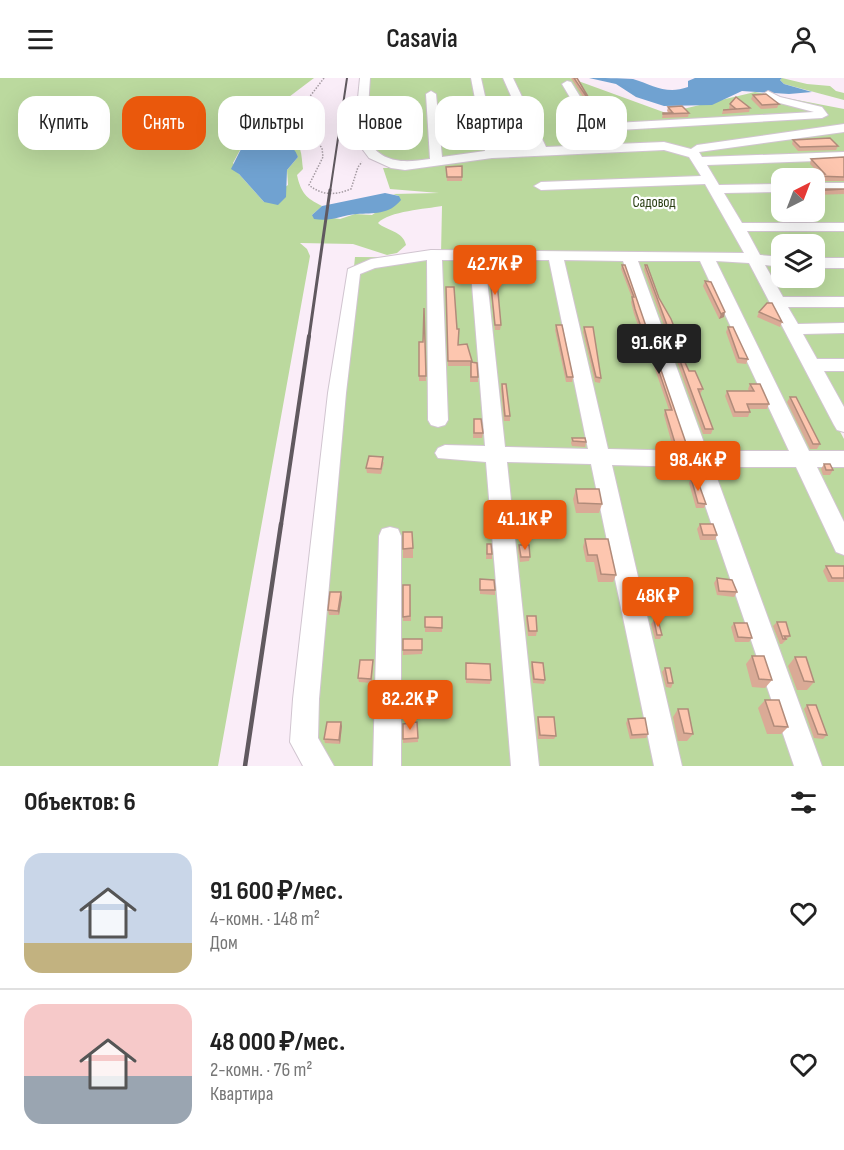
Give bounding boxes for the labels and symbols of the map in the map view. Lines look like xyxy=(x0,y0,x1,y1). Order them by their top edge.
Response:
north arrow xyxy=(771,168,825,222)
park label: Садовод xyxy=(633,193,676,212)
pin: 42.7K ₽ xyxy=(440,245,550,296)
pin: 91.6K ₽ xyxy=(604,324,714,375)
pin: 98.4K ₽ xyxy=(643,441,753,492)
pin: 41.1K ₽ xyxy=(470,500,580,551)
pin: 48K ₽ xyxy=(616,577,700,628)
pin: 82.2K ₽ xyxy=(355,680,465,731)

